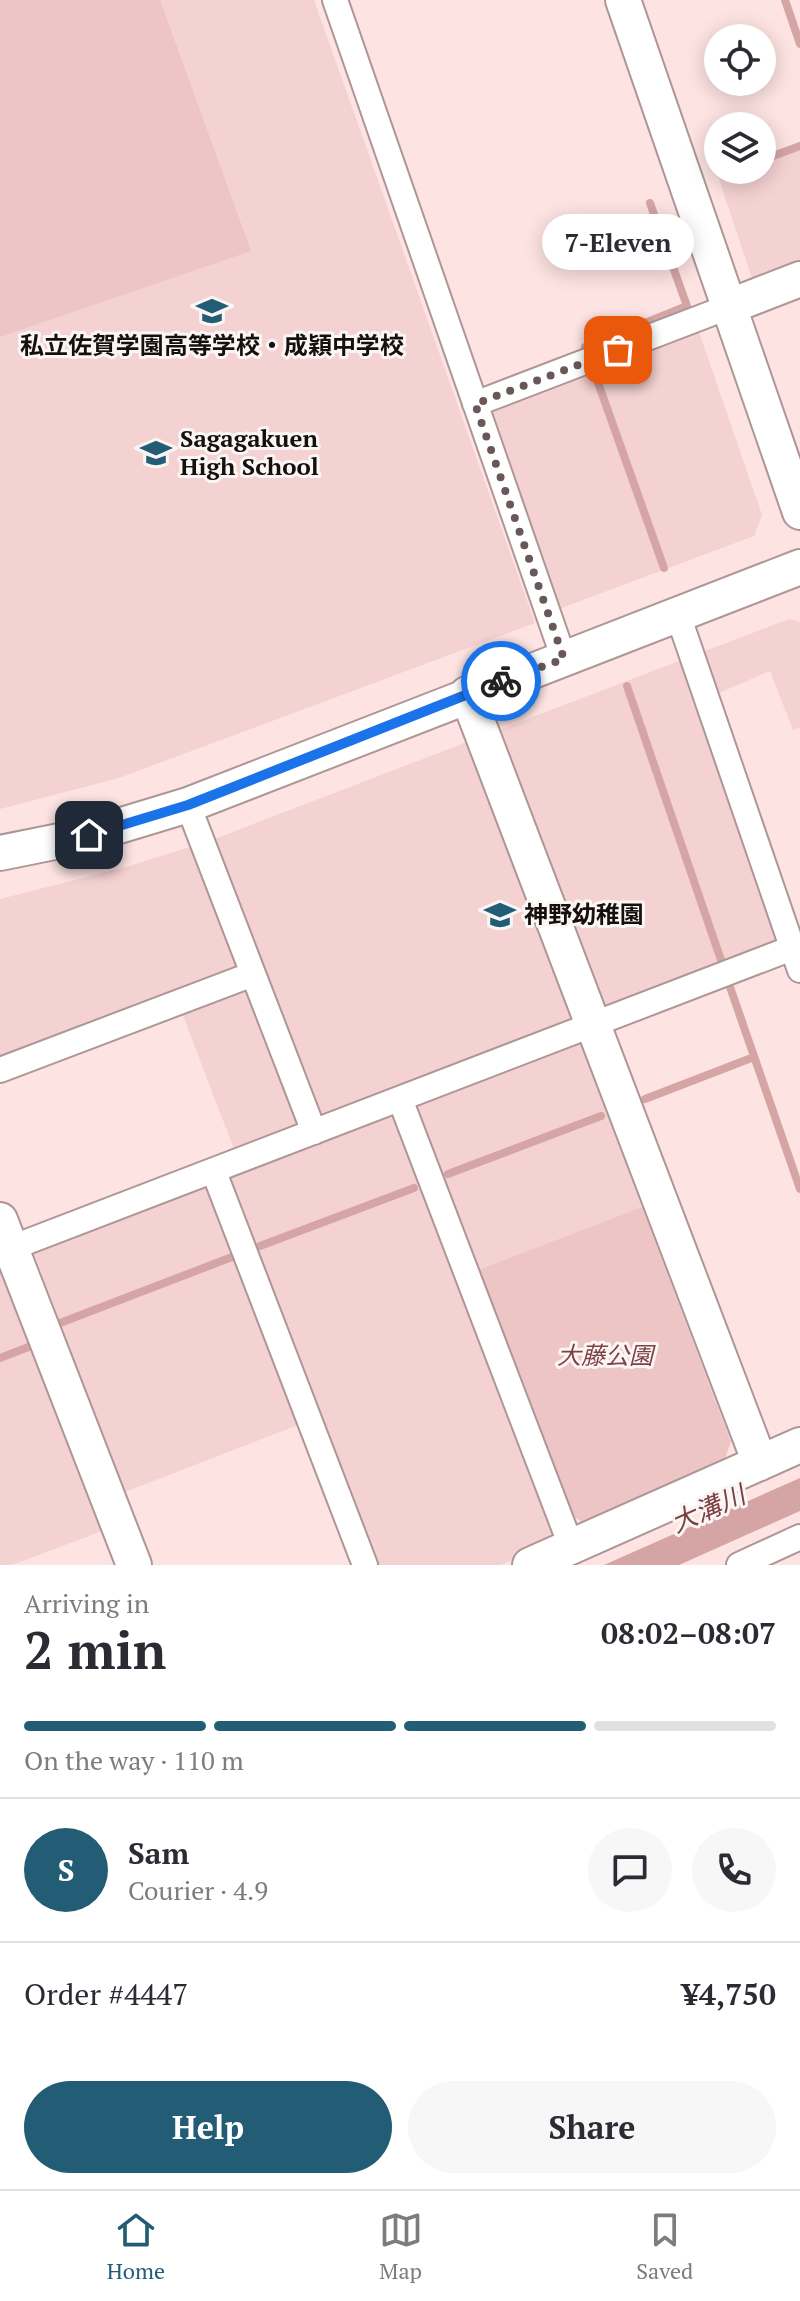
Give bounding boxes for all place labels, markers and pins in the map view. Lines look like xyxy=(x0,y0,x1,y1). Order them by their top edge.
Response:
callout: 7-Eleven xyxy=(542,214,694,270)
school or university icon: 私立佐賀学園高等学校・成穎中学校 xyxy=(195,294,229,328)
pin xyxy=(584,316,652,384)
place label: 私立佐賀学園高等学校・成穎中学校 xyxy=(20,329,404,361)
place label: Sagagakuen High School xyxy=(180,422,319,482)
school or university icon: Sagagakuen High School xyxy=(139,436,173,470)
pin xyxy=(55,801,123,869)
school or university icon: 神野幼稚園 xyxy=(483,898,517,932)
place label: 神野幼稚園 xyxy=(524,898,644,930)

